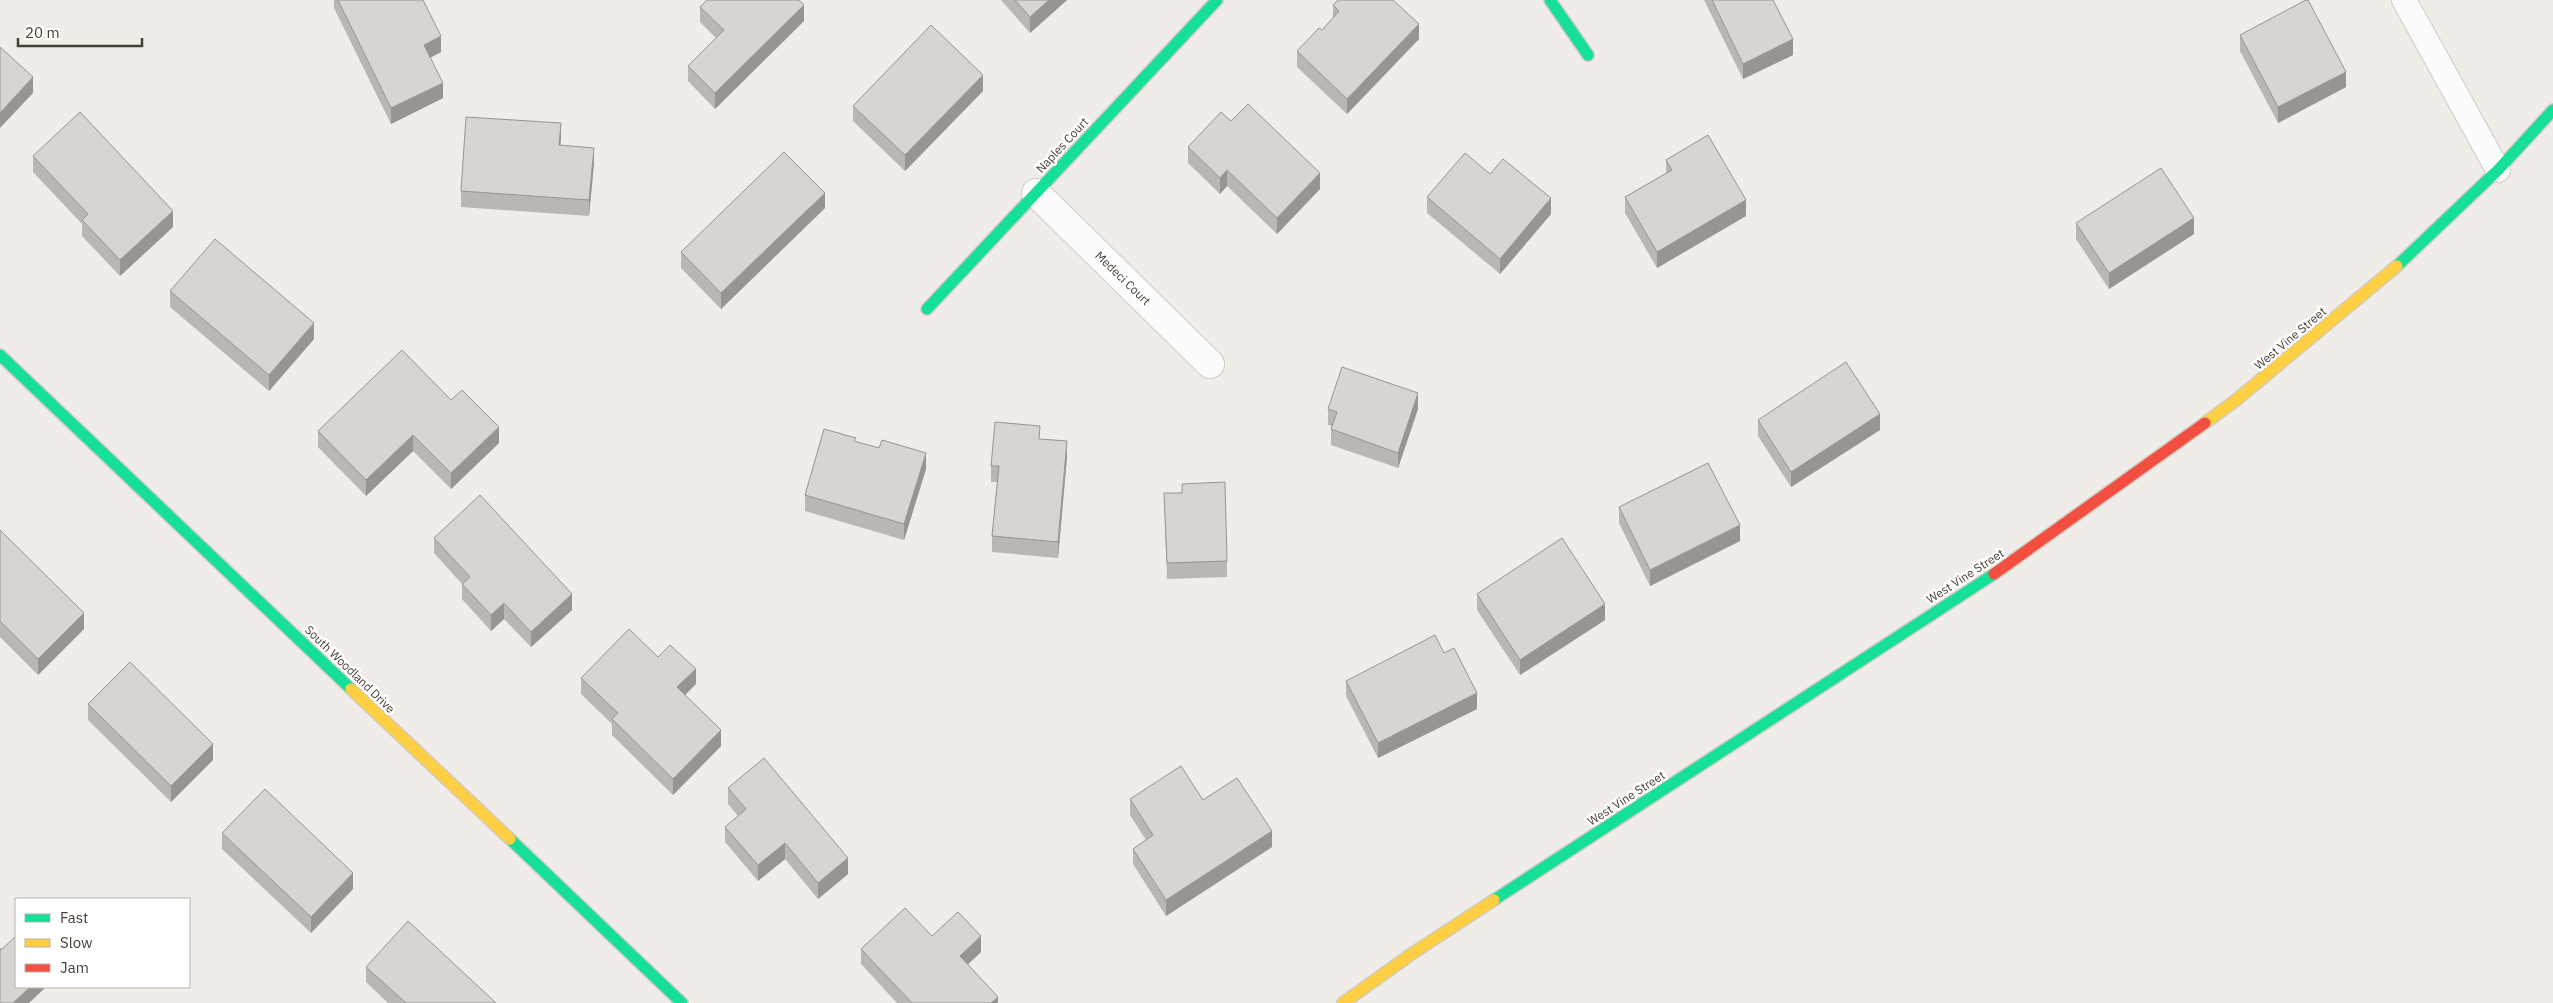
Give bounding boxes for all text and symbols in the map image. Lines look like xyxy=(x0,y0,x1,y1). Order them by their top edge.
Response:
scale bar xyxy=(18,15,141,47)
text: 20 m xyxy=(25,23,60,42)
street label: Naples Court xyxy=(1033,114,1091,176)
street label: Medeci Court xyxy=(1092,248,1154,308)
street label: West Vine Street xyxy=(2251,304,2329,372)
street label: West Vine Street xyxy=(1923,545,2007,607)
street label: South Woodland Drive xyxy=(302,622,398,716)
street label: West Vine Street xyxy=(1584,767,1668,829)
legend xyxy=(15,898,190,988)
text: Fast xyxy=(60,908,88,927)
text: Slow xyxy=(60,933,93,952)
text: Jam xyxy=(60,958,89,977)

